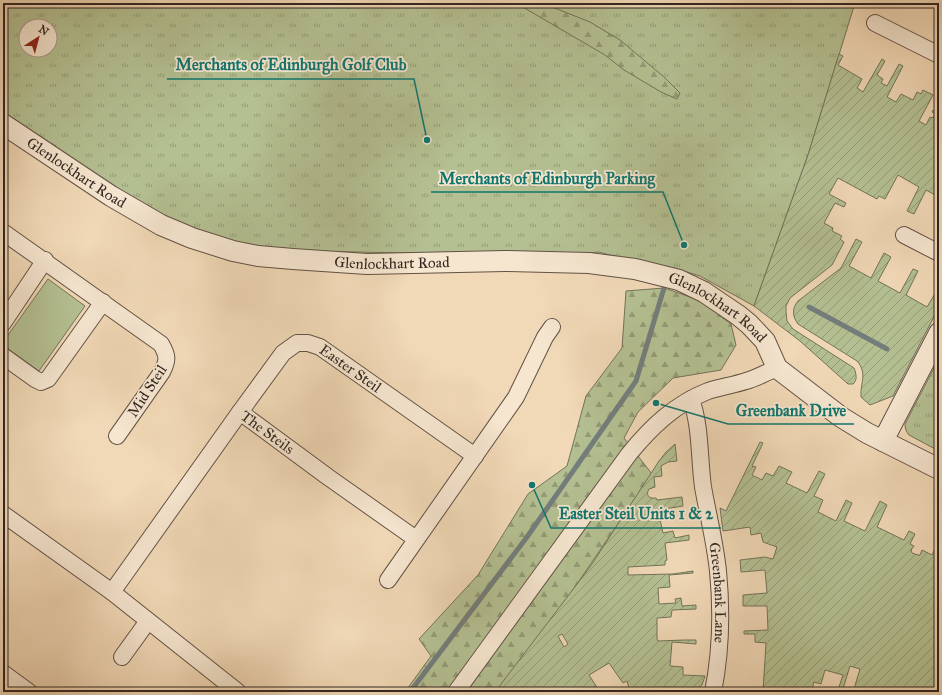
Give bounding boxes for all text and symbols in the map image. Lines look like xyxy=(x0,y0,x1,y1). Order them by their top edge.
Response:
north arrow xyxy=(18,18,58,58)
text: N xyxy=(36,22,52,39)
callout: Merchants of Edinburgh Golf Club xyxy=(167,51,414,79)
text: Merchants of Edinburgh Golf Club xyxy=(176,55,407,75)
street label: Glenlockhart Road xyxy=(23,133,130,212)
callout: Merchants of Edinburgh Parking xyxy=(431,164,663,192)
text: Merchants of Edinburgh Parking xyxy=(439,169,655,189)
street label: Glenlockhart Road xyxy=(334,253,450,273)
street label: Glenlockhart Road xyxy=(667,269,771,346)
street label: Easter Steil xyxy=(316,340,386,397)
street label: Mid Steil xyxy=(123,361,171,420)
callout: Greenbank Drive xyxy=(728,396,854,424)
text: Greenbank Drive xyxy=(736,401,847,420)
street label: The Steils xyxy=(237,407,298,458)
callout: Easter Steil Units 1 & 2 xyxy=(551,500,721,528)
text: Easter Steil Units 1 & 2 xyxy=(559,504,714,523)
street label: Greenbank Lane xyxy=(705,541,729,643)

